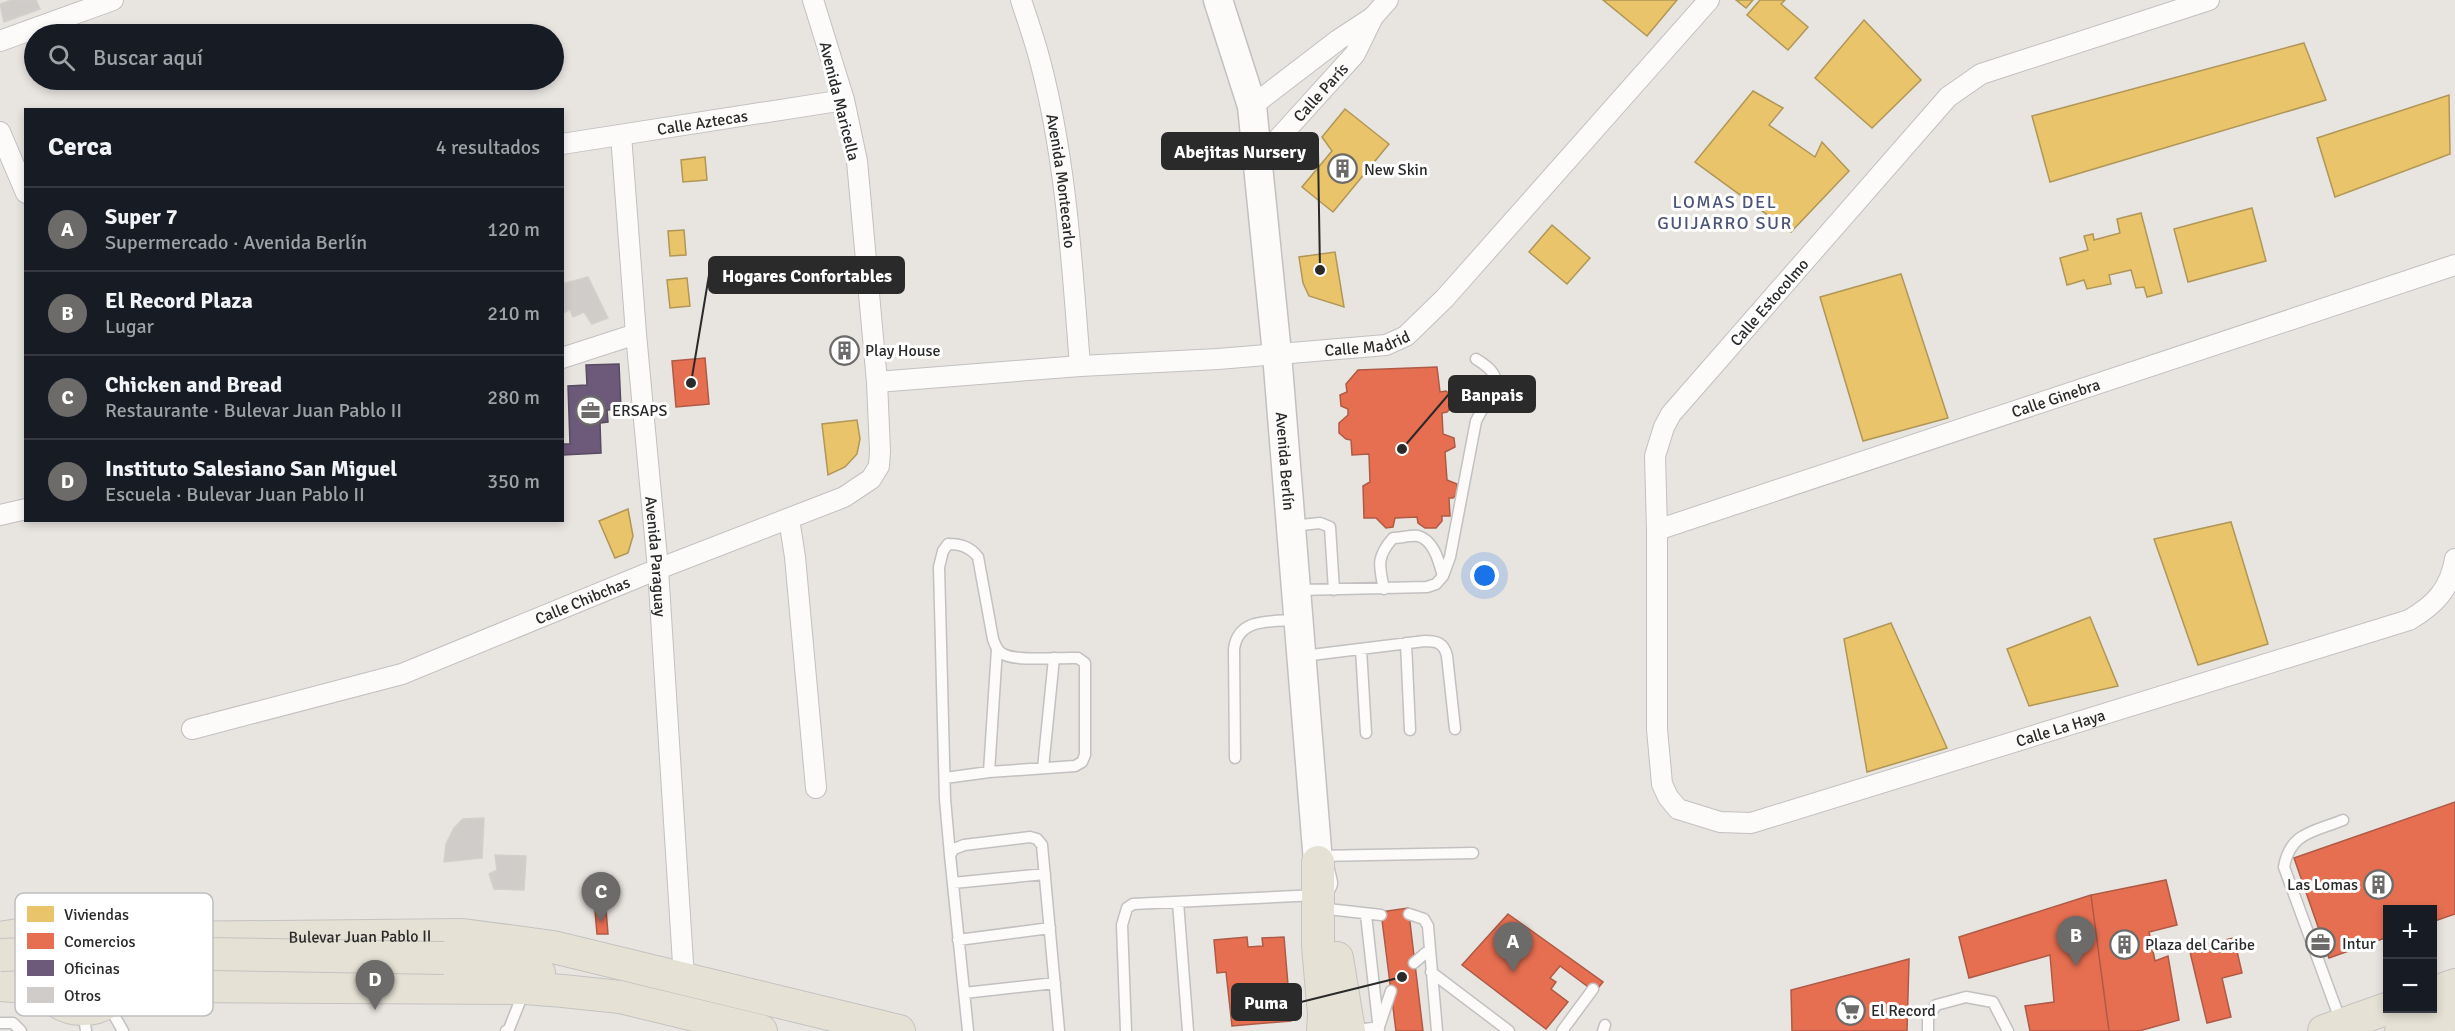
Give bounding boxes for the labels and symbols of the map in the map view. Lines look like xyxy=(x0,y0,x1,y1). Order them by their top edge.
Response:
street label: Avenida Maricella xyxy=(815,40,864,163)
street label: Calle París xyxy=(1289,59,1353,126)
street label: Calle Aztecas xyxy=(656,106,749,140)
street label: Avenida Montecarlo xyxy=(1041,112,1079,249)
callout: Abejitas Nursery xyxy=(1162,133,1318,169)
text: Abejitas Nursery xyxy=(1174,141,1306,163)
building icon: New Skin xyxy=(1327,153,1359,185)
place label: New Skin xyxy=(1364,160,1428,180)
district label: LOMAS DEL GUIJARRO SUR xyxy=(1657,191,1793,234)
street label: Calle Estocolmo xyxy=(1726,255,1813,351)
callout: Hogares Confortables xyxy=(709,257,904,293)
text: Hogares Confortables xyxy=(722,265,892,287)
street label: Calle Madrid xyxy=(1324,327,1413,361)
building icon: Play House xyxy=(828,334,860,366)
place label: Play House xyxy=(865,341,941,361)
street label: Calle Ginebra xyxy=(2009,375,2103,423)
callout: Banpais xyxy=(1449,376,1535,412)
text: Banpais xyxy=(1461,384,1523,406)
office icon: ERSAPS xyxy=(575,394,607,426)
place label: ERSAPS xyxy=(612,401,667,421)
street label: Avenida Berlín xyxy=(1271,411,1299,511)
street label: Avenida Paraguay xyxy=(640,495,670,618)
your location xyxy=(1470,561,1499,590)
street label: Calle Chibchas xyxy=(532,573,633,629)
street label: Calle La Haya xyxy=(2014,705,2108,752)
building icon: Las Lomas xyxy=(2363,868,2395,900)
pin: C xyxy=(582,872,620,922)
place label: Las Lomas xyxy=(2287,875,2358,895)
legend xyxy=(15,893,213,1016)
text: Viviendas xyxy=(64,905,129,925)
pin: B xyxy=(2056,916,2096,966)
pin: A xyxy=(1494,922,1532,972)
street label: Bulevar Juan Pablo II xyxy=(288,926,432,948)
office icon: Intur xyxy=(2305,927,2337,959)
building icon: Plaza del Caribe xyxy=(2108,928,2140,960)
text: Comercios xyxy=(64,932,136,952)
place label: Intur xyxy=(2342,934,2376,954)
place label: Plaza del Caribe xyxy=(2145,935,2255,955)
text: Oficinas xyxy=(64,959,120,979)
pin: D xyxy=(356,960,394,1010)
callout: Puma xyxy=(1232,984,1301,1020)
text: Otros xyxy=(64,986,101,1006)
text: Puma xyxy=(1244,992,1288,1014)
supermarket icon: El Record xyxy=(1834,994,1866,1026)
place label: El Record xyxy=(1871,1001,1936,1021)

